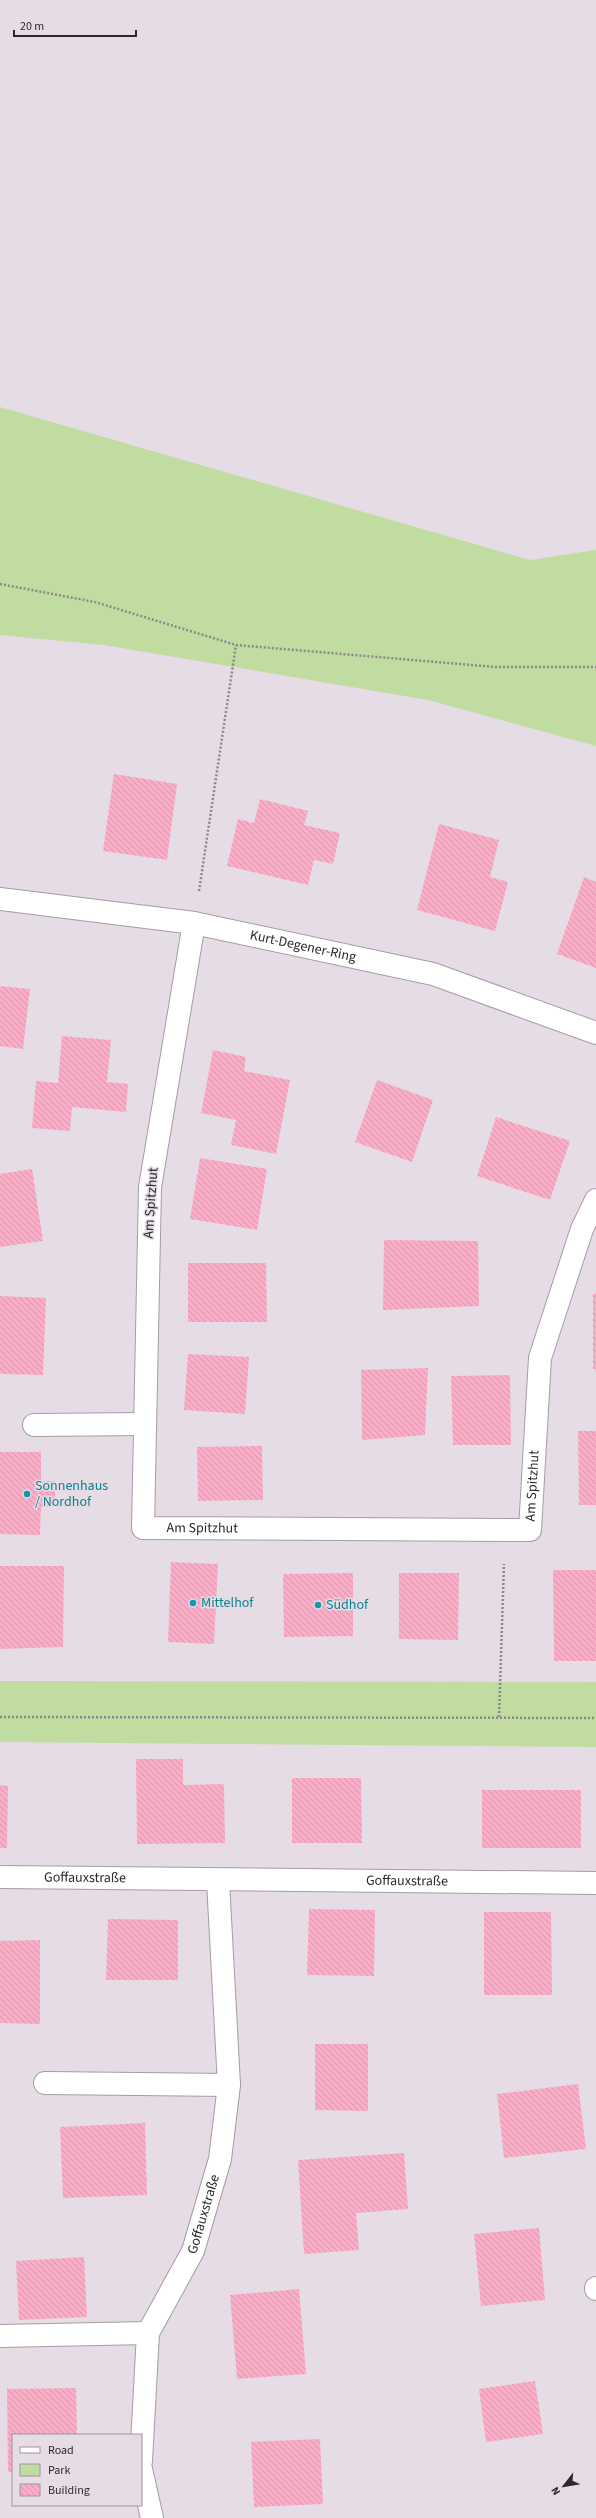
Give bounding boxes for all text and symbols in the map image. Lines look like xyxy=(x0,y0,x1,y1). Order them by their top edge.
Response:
scale bar xyxy=(14,12,136,38)
text: 20 m xyxy=(20,18,44,35)
street label: Kurt-Degener-Ring xyxy=(248,925,358,967)
street label: Am Spitzhut xyxy=(139,1166,163,1239)
street label: Am Spitzhut xyxy=(521,1449,545,1522)
place label: Sonnenhaus / Nordhof xyxy=(35,1476,108,1512)
marker: Sonnenhaus / Nordhof xyxy=(22,1489,32,1499)
street label: Am Spitzhut xyxy=(167,1518,238,1538)
place label: Mittelhof xyxy=(201,1593,254,1613)
place label: Südhof xyxy=(326,1595,369,1615)
marker: Mittelhof xyxy=(188,1598,198,1608)
marker: Südhof xyxy=(313,1600,323,1610)
street label: Goffauxstraße xyxy=(44,1867,126,1888)
street label: Goffauxstraße xyxy=(366,1871,448,1892)
street label: Goffauxstraße xyxy=(183,2172,225,2256)
legend xyxy=(12,2434,142,2506)
text: Road xyxy=(48,2442,74,2459)
text: Park xyxy=(48,2462,70,2479)
north arrow xyxy=(544,2466,584,2506)
text: Building xyxy=(48,2482,90,2499)
text: N xyxy=(548,2484,564,2498)

